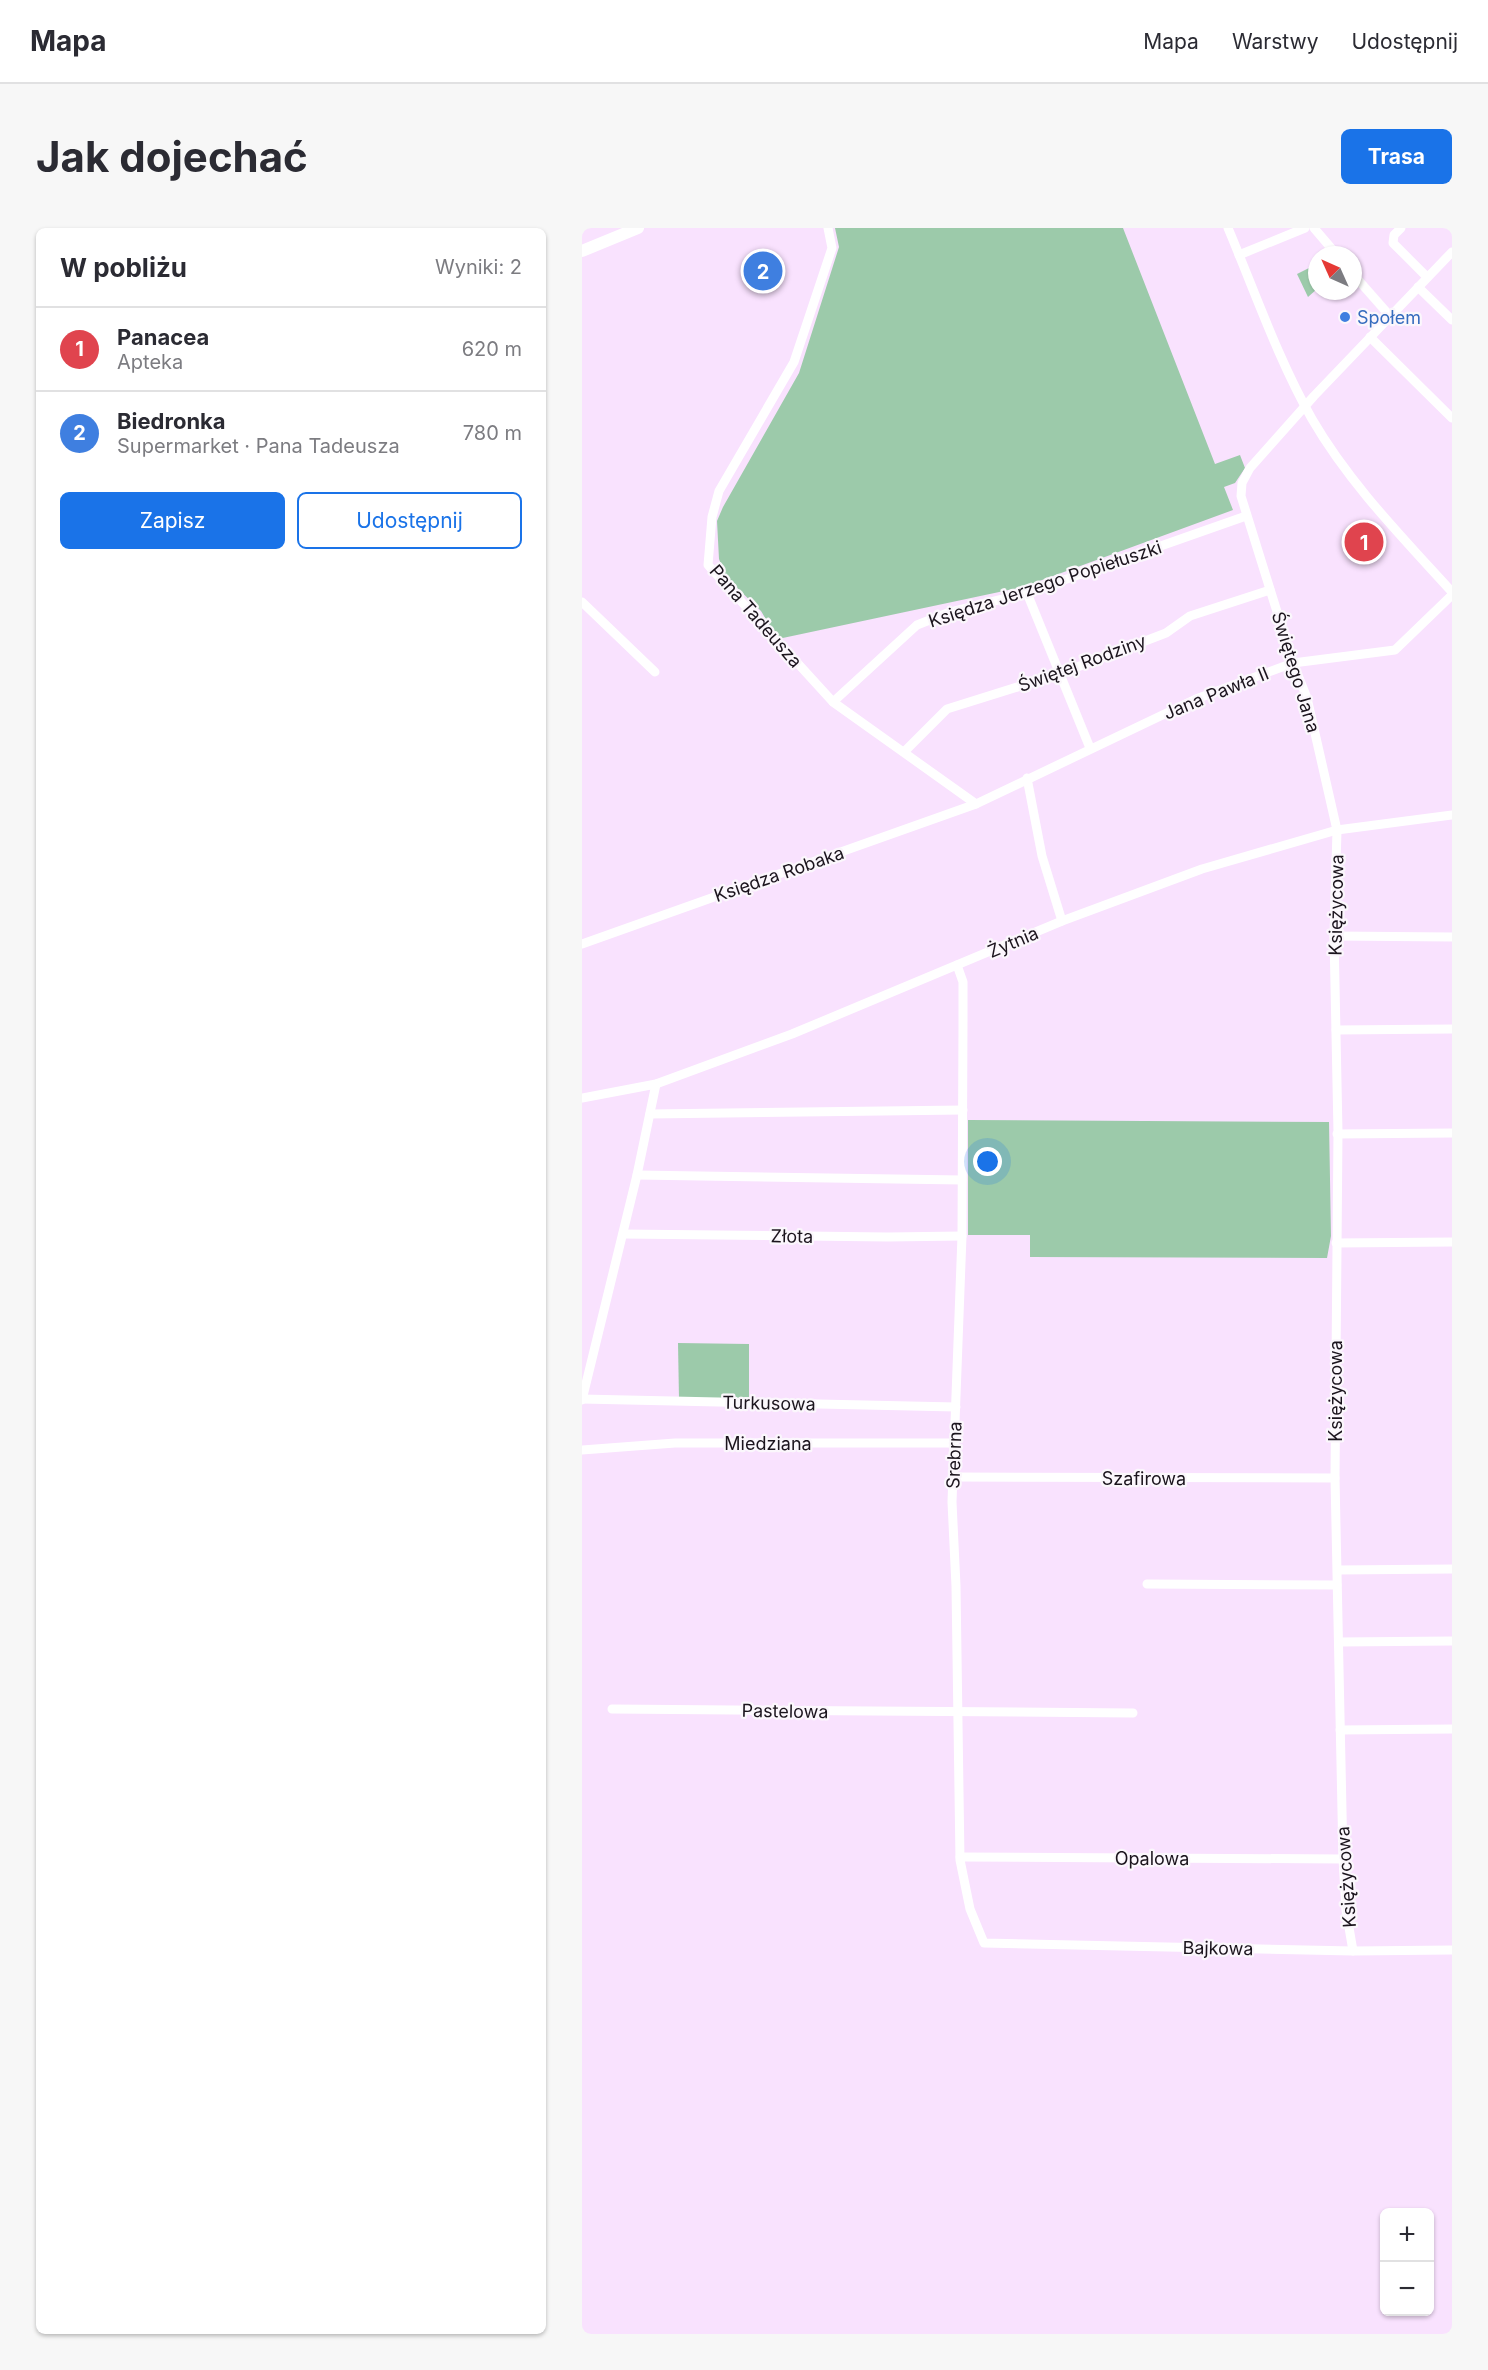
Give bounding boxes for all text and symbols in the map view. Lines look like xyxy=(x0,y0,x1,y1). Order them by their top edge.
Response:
text: Mapa xyxy=(30,24,107,58)
text: Mapa xyxy=(1143,29,1199,54)
text: Warstwy xyxy=(1232,29,1318,54)
text: Udostępnij xyxy=(1351,29,1458,54)
button: Trasa xyxy=(1341,129,1452,184)
text: Jak dojechać xyxy=(36,131,308,182)
north arrow xyxy=(1308,246,1362,300)
pin: 2 xyxy=(744,248,783,294)
text: W pobliżu xyxy=(60,252,187,283)
text: Wyniki: 2 xyxy=(435,255,522,279)
place label: Społem xyxy=(1357,307,1421,328)
marker: Społem xyxy=(1338,310,1352,324)
text: Panacea xyxy=(117,324,209,350)
text: 1 xyxy=(75,337,84,361)
text: 620 m xyxy=(462,337,522,361)
text: Apteka xyxy=(117,350,183,374)
text: Biedronka xyxy=(117,408,226,434)
text: 2 xyxy=(73,421,86,445)
text: 780 m xyxy=(463,421,522,445)
text: Supermarket · Pana Tadeusza xyxy=(117,434,400,458)
button: Zapisz xyxy=(60,492,285,549)
button: Udostępnij xyxy=(297,492,522,549)
pin: 1 xyxy=(1344,520,1384,564)
street label: Księdza Jerzego Popiełuszki xyxy=(926,536,1164,632)
street label: Pana Tadeusza xyxy=(706,560,806,672)
street label: Świętego Jana xyxy=(1268,609,1325,735)
street label: Świętej Rodziny xyxy=(1015,629,1149,696)
street label: Jana Pawła II xyxy=(1160,662,1272,724)
street label: Księdza Robaka xyxy=(711,842,847,906)
street label: Księżycowa xyxy=(1325,854,1347,956)
street label: Żytnia xyxy=(984,921,1041,962)
your location xyxy=(973,1147,1002,1176)
street label: Złota xyxy=(771,1225,813,1247)
street label: Księżycowa xyxy=(1325,1340,1346,1442)
street label: Turkusowa xyxy=(722,1392,816,1414)
street label: Srebrna xyxy=(942,1421,966,1489)
street label: Miedziana xyxy=(724,1433,812,1454)
street label: Szafirowa xyxy=(1102,1468,1186,1489)
street label: Pastelowa xyxy=(741,1700,829,1722)
street label: Księżycowa xyxy=(1332,1826,1360,1928)
street label: Opalowa xyxy=(1115,1848,1189,1869)
street label: Bajkowa xyxy=(1182,1937,1254,1959)
map controls xyxy=(1380,2208,1434,2316)
button: + xyxy=(1380,2208,1434,2262)
button: − xyxy=(1380,2262,1434,2316)

